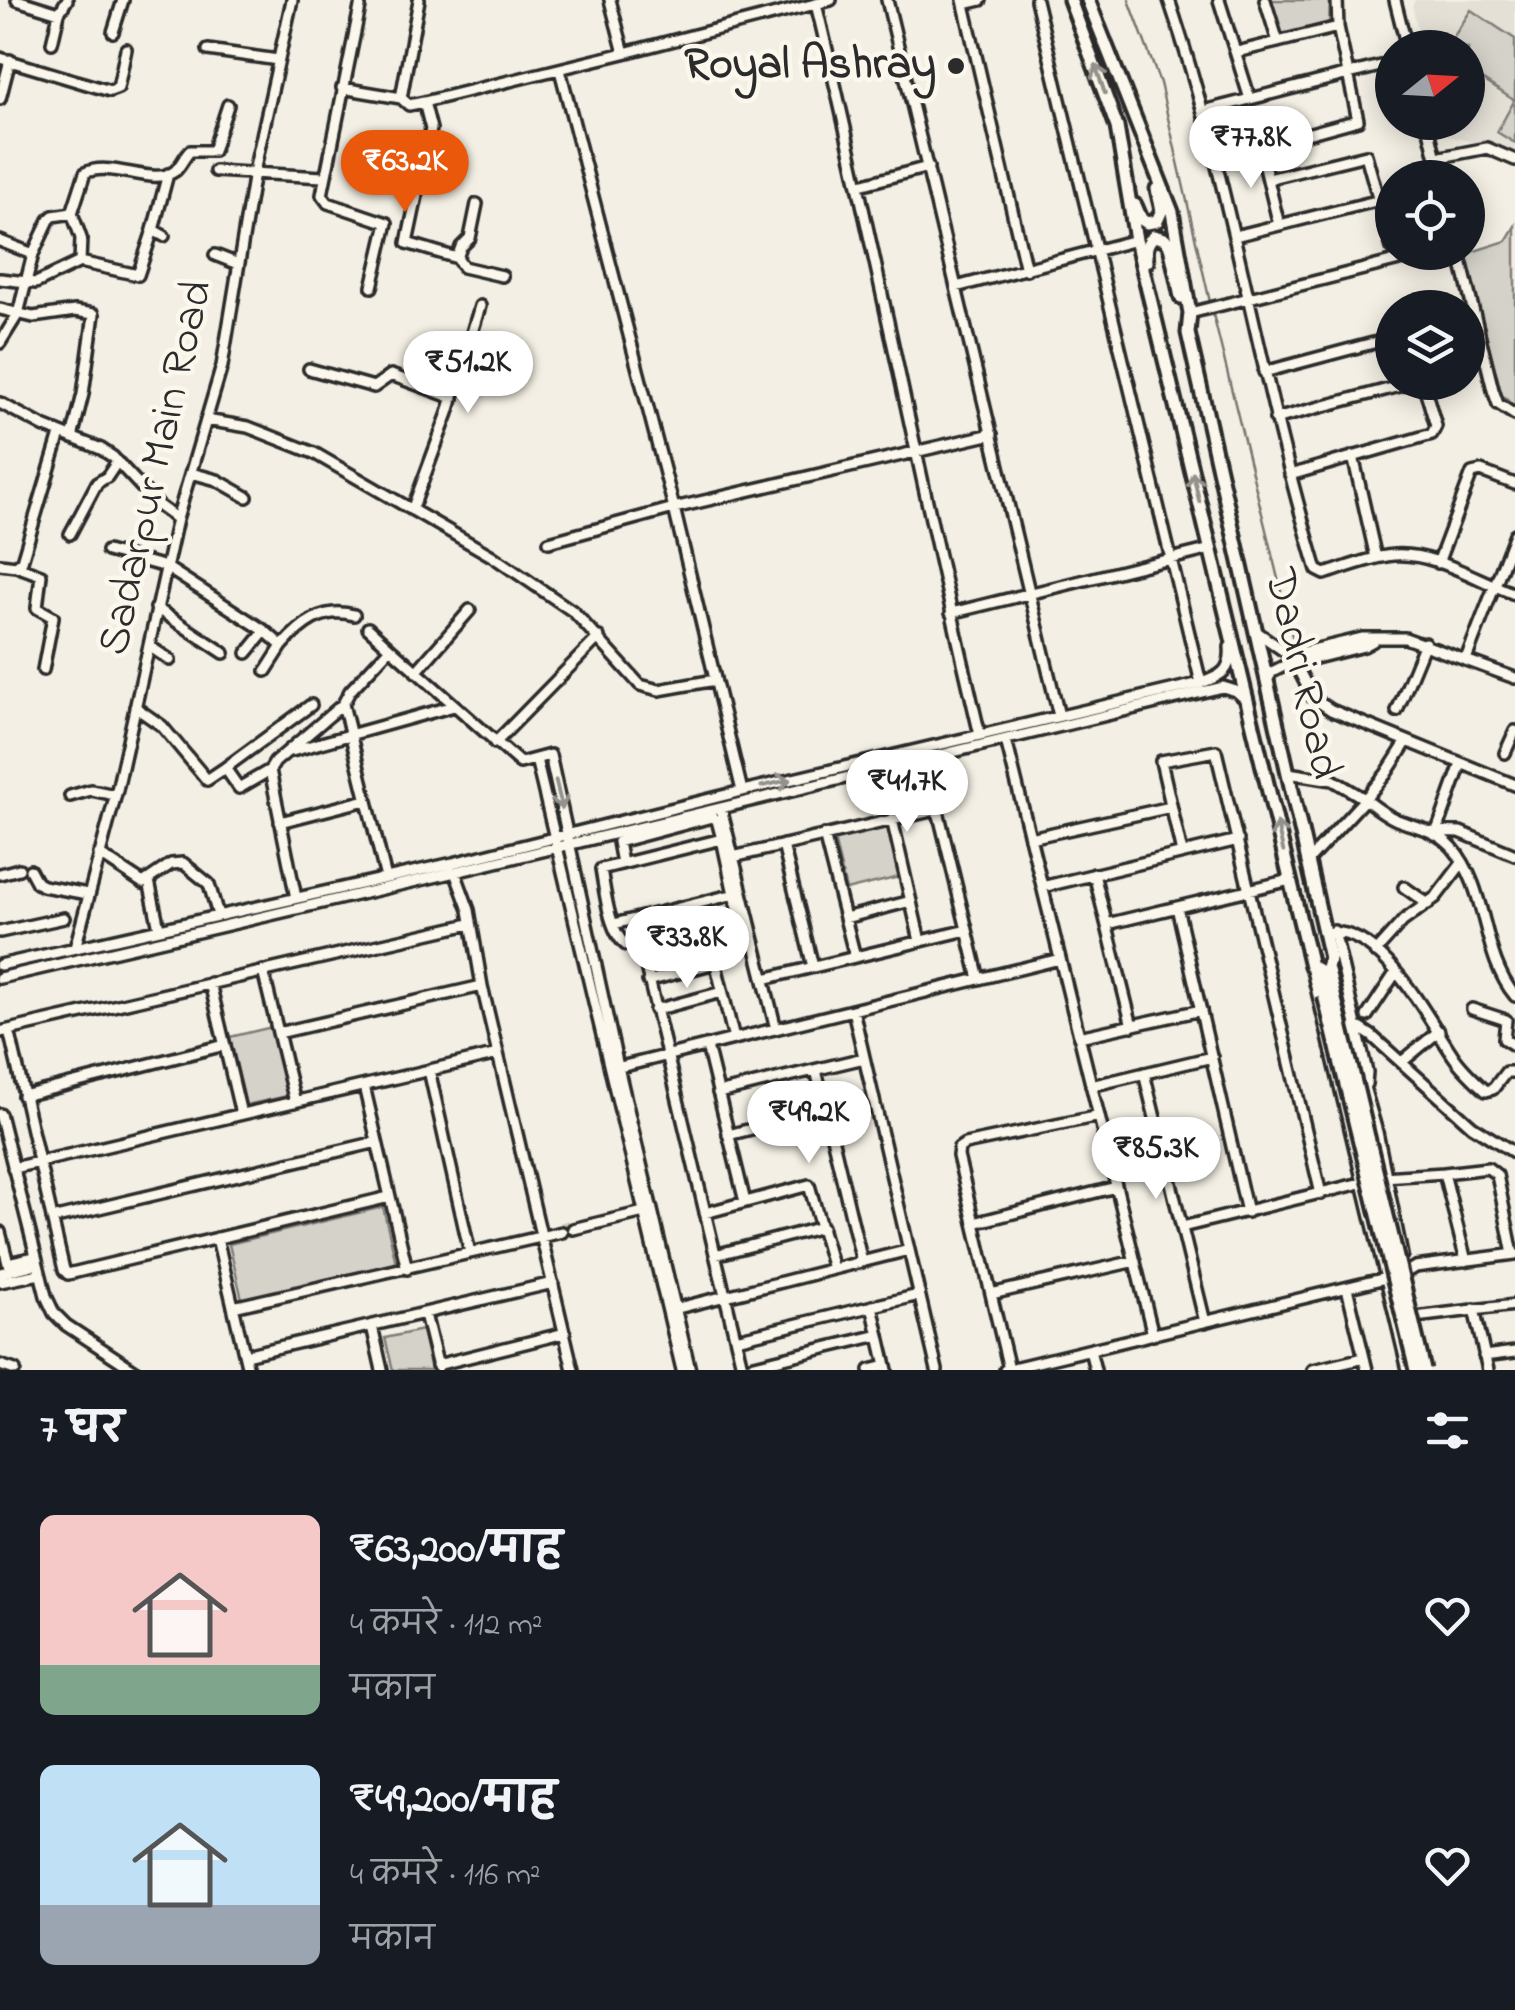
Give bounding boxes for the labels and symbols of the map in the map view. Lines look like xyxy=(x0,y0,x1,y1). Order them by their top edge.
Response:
north arrow xyxy=(1375,30,1485,140)
place label: Royal Ashray xyxy=(684,33,936,99)
marker: Royal Ashray xyxy=(945,55,967,77)
one-way arrow xyxy=(1090,64,1108,95)
pin: ₹77.8K xyxy=(1170,106,1332,191)
pin: ₹63.2K xyxy=(324,130,486,215)
street label: Sadarpur Main Road xyxy=(82,274,232,662)
pin: ₹51.2K xyxy=(387,331,549,416)
one-way arrow xyxy=(1186,472,1204,504)
street label: Dadri Road xyxy=(1245,561,1357,786)
pin: ₹41.7K xyxy=(826,750,988,835)
one-way arrow xyxy=(759,773,791,791)
one-way arrow xyxy=(551,778,569,810)
one-way arrow xyxy=(1270,822,1288,854)
pin: ₹33.8K xyxy=(606,906,768,991)
pin: ₹49.2K xyxy=(728,1081,890,1166)
pin: ₹85.3K xyxy=(1075,1117,1237,1202)

